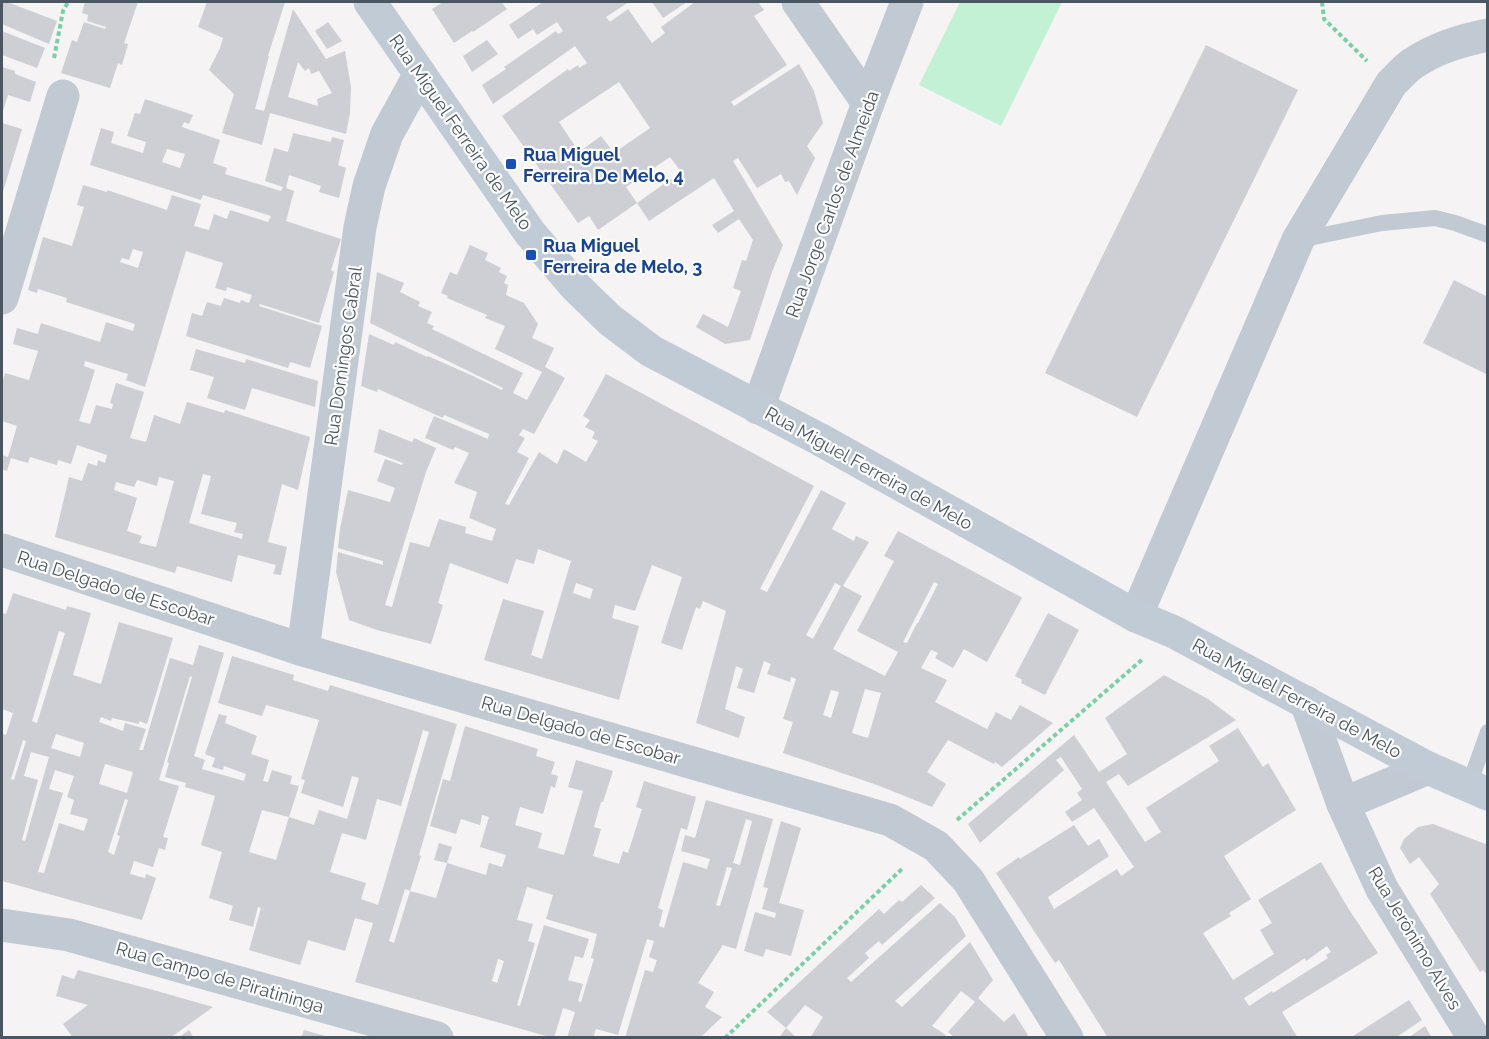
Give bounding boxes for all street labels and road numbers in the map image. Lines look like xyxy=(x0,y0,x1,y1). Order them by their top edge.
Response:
street label: Rua Miguel Ferreira de Melo xyxy=(385,30,537,234)
street label: Rua Jorge Carlos de Almeida xyxy=(781,88,883,320)
street label: Rua Domingos Cabral xyxy=(320,265,366,447)
street label: Rua Miguel Ferreira de Melo xyxy=(762,402,977,534)
street label: Rua Delgado de Escobar xyxy=(15,546,218,630)
street label: Rua Miguel Ferreira de Melo xyxy=(1189,634,1405,762)
street label: Rua Delgado de Escobar xyxy=(479,691,684,769)
street label: Rua Jerônimo Alves xyxy=(1364,863,1466,1014)
street label: Rua Campo de Piratininga xyxy=(114,937,326,1017)

